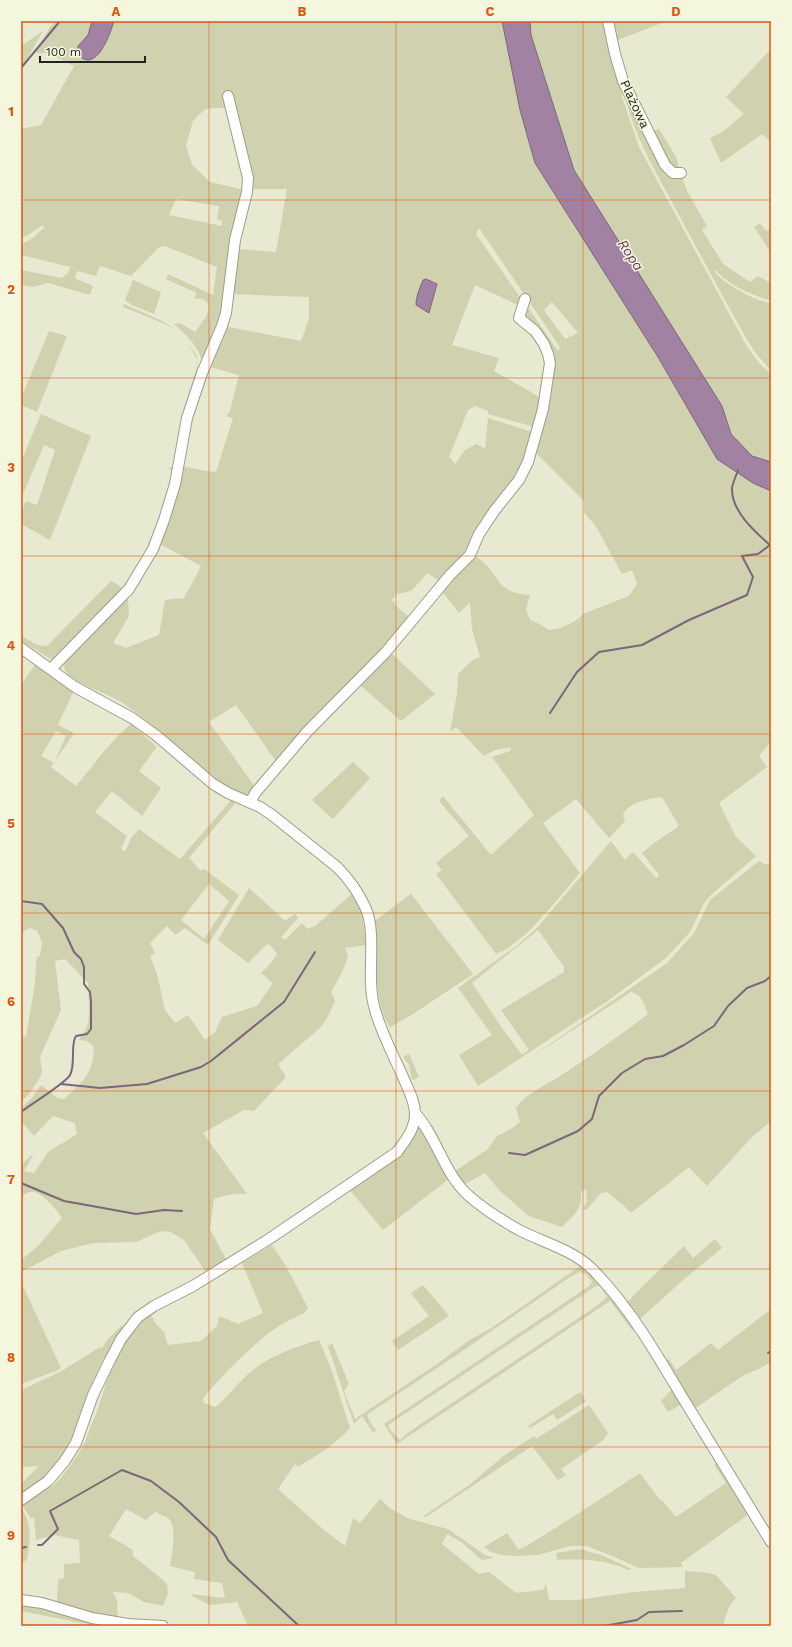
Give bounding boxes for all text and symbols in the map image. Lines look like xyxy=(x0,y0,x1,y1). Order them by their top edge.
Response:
text: A xyxy=(112,4,121,19)
text: B xyxy=(298,4,307,19)
text: C xyxy=(486,4,495,19)
text: D xyxy=(671,4,681,19)
scale bar xyxy=(40,38,145,64)
text: 100 m xyxy=(46,45,81,59)
street label: Plażowa xyxy=(617,77,653,131)
text: 1 xyxy=(8,104,14,119)
water label: Ropa xyxy=(615,236,647,274)
text: 2 xyxy=(7,282,15,297)
text: 3 xyxy=(7,460,15,475)
text: 4 xyxy=(7,638,16,653)
text: 5 xyxy=(7,816,15,831)
text: 6 xyxy=(7,994,15,1009)
text: 7 xyxy=(7,1172,15,1187)
text: 8 xyxy=(7,1350,15,1365)
text: 9 xyxy=(7,1528,15,1543)

